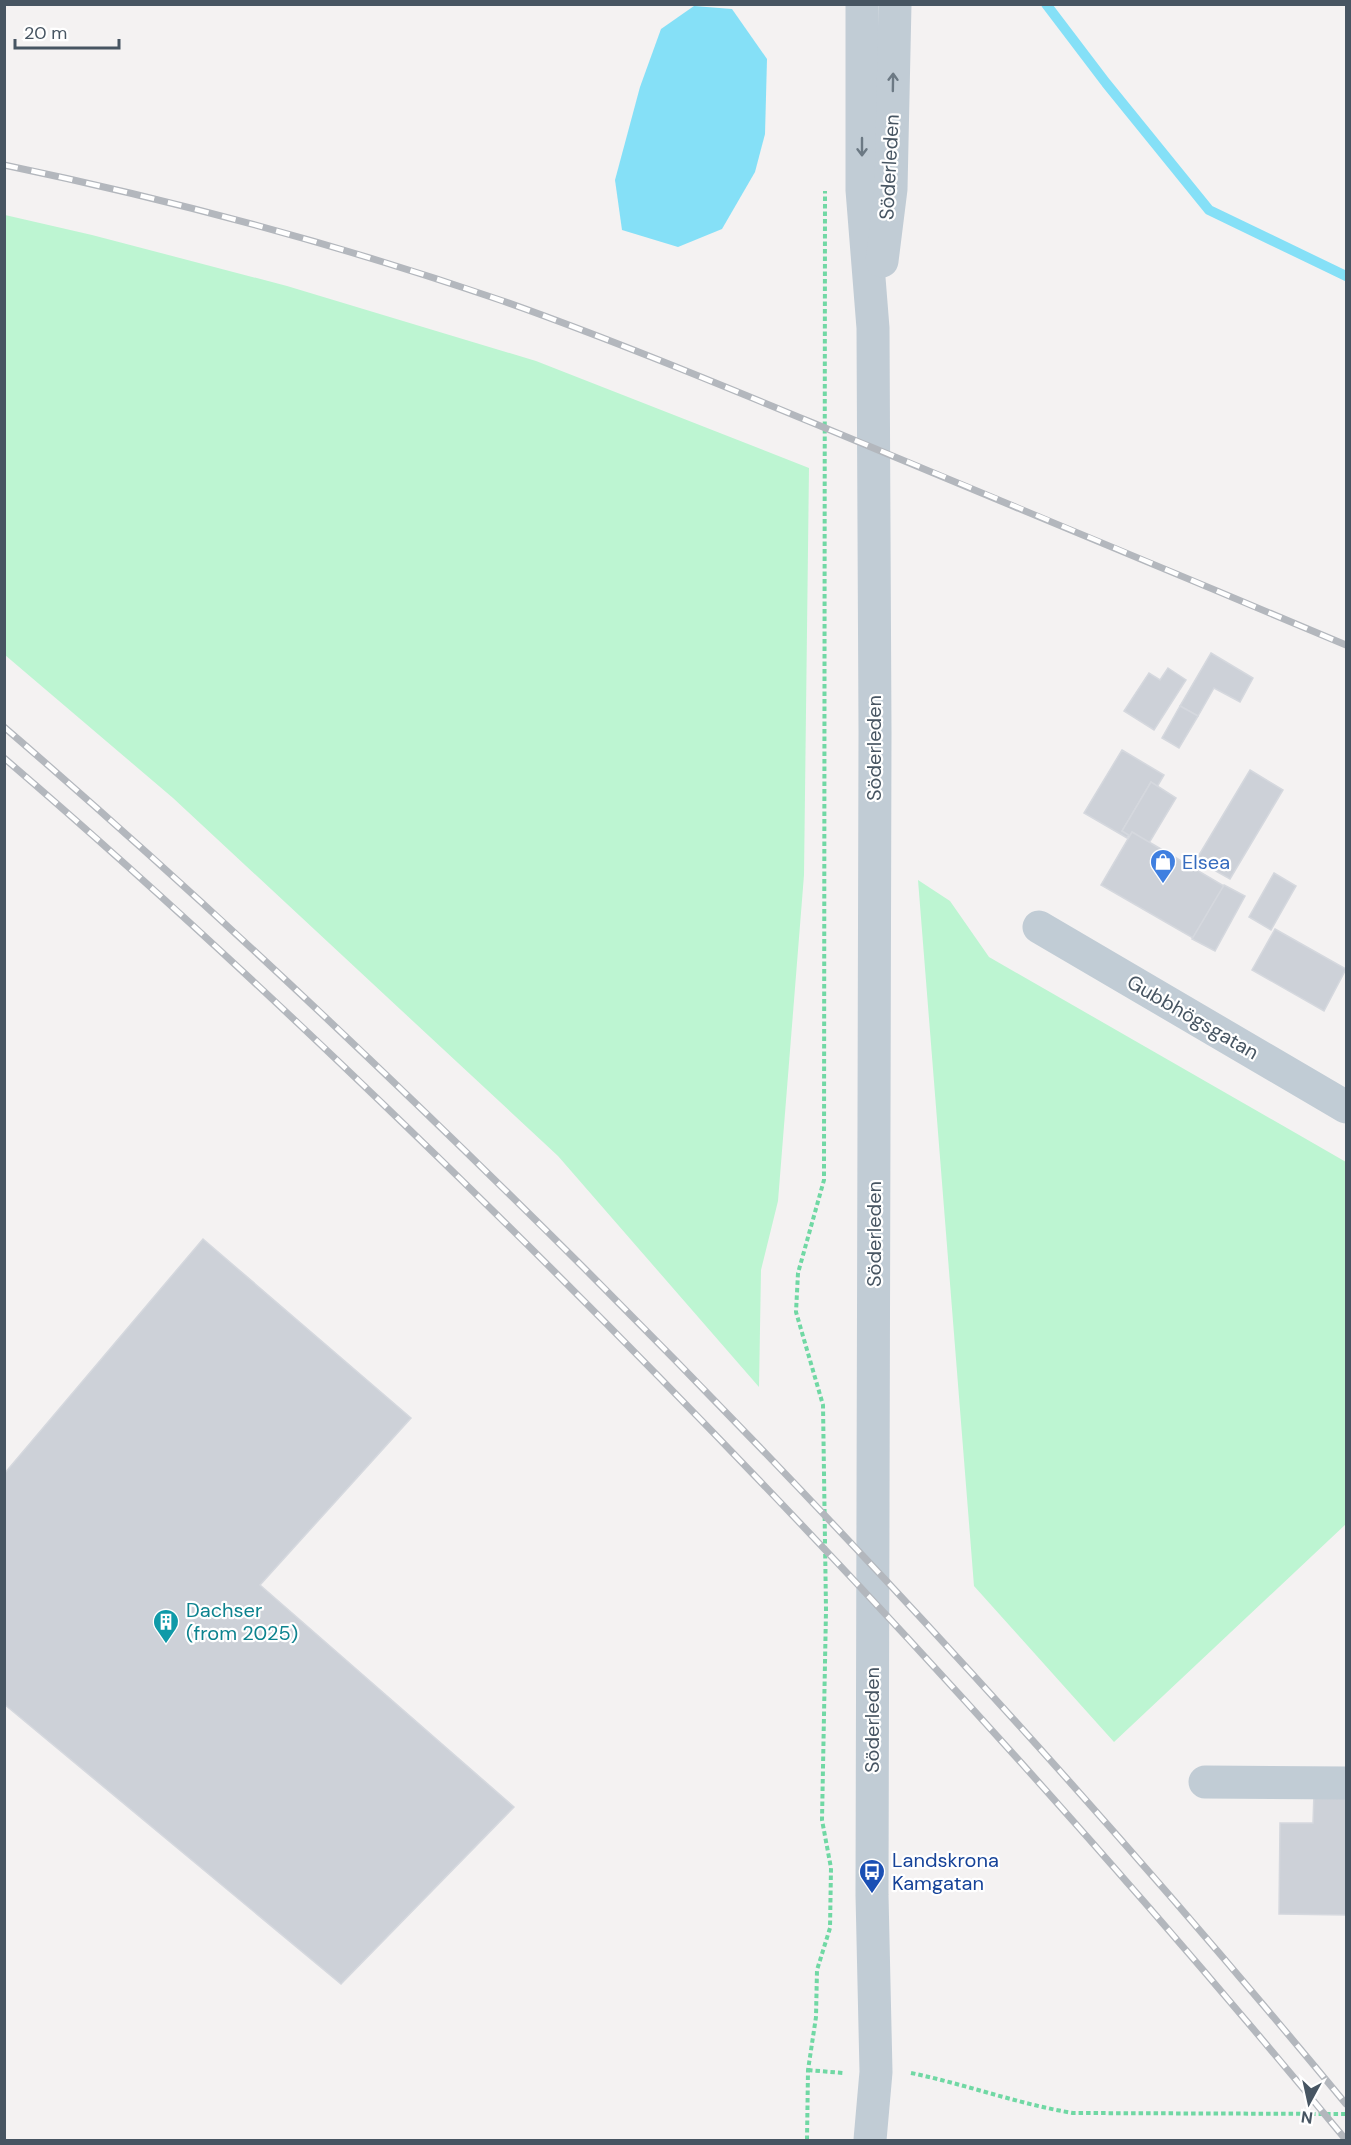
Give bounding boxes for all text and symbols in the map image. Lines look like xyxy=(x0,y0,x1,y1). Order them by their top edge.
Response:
scale bar xyxy=(15,12,118,50)
text: 20 m xyxy=(24,21,67,45)
one-way arrow xyxy=(887,72,899,92)
street label: Söderleden xyxy=(873,113,905,221)
one-way arrow xyxy=(856,136,868,156)
street label: Söderleden xyxy=(861,695,887,801)
shop icon: Elsea xyxy=(1148,847,1178,885)
place label: Elsea xyxy=(1182,849,1230,875)
street label: Gubbhögsgatan xyxy=(1123,969,1263,1065)
street label: Söderleden xyxy=(861,1181,887,1287)
place label: Dachser (from 2025) xyxy=(186,1597,298,1646)
building icon: Dachser (from 2025) xyxy=(151,1607,181,1645)
street label: Söderleden xyxy=(859,1667,885,1773)
place label: Landskrona Kamgatan xyxy=(892,1847,999,1896)
bus stop icon: Landskrona Kamgatan xyxy=(857,1857,887,1895)
north arrow xyxy=(1279,2073,1339,2133)
text: N xyxy=(1300,2106,1314,2129)

